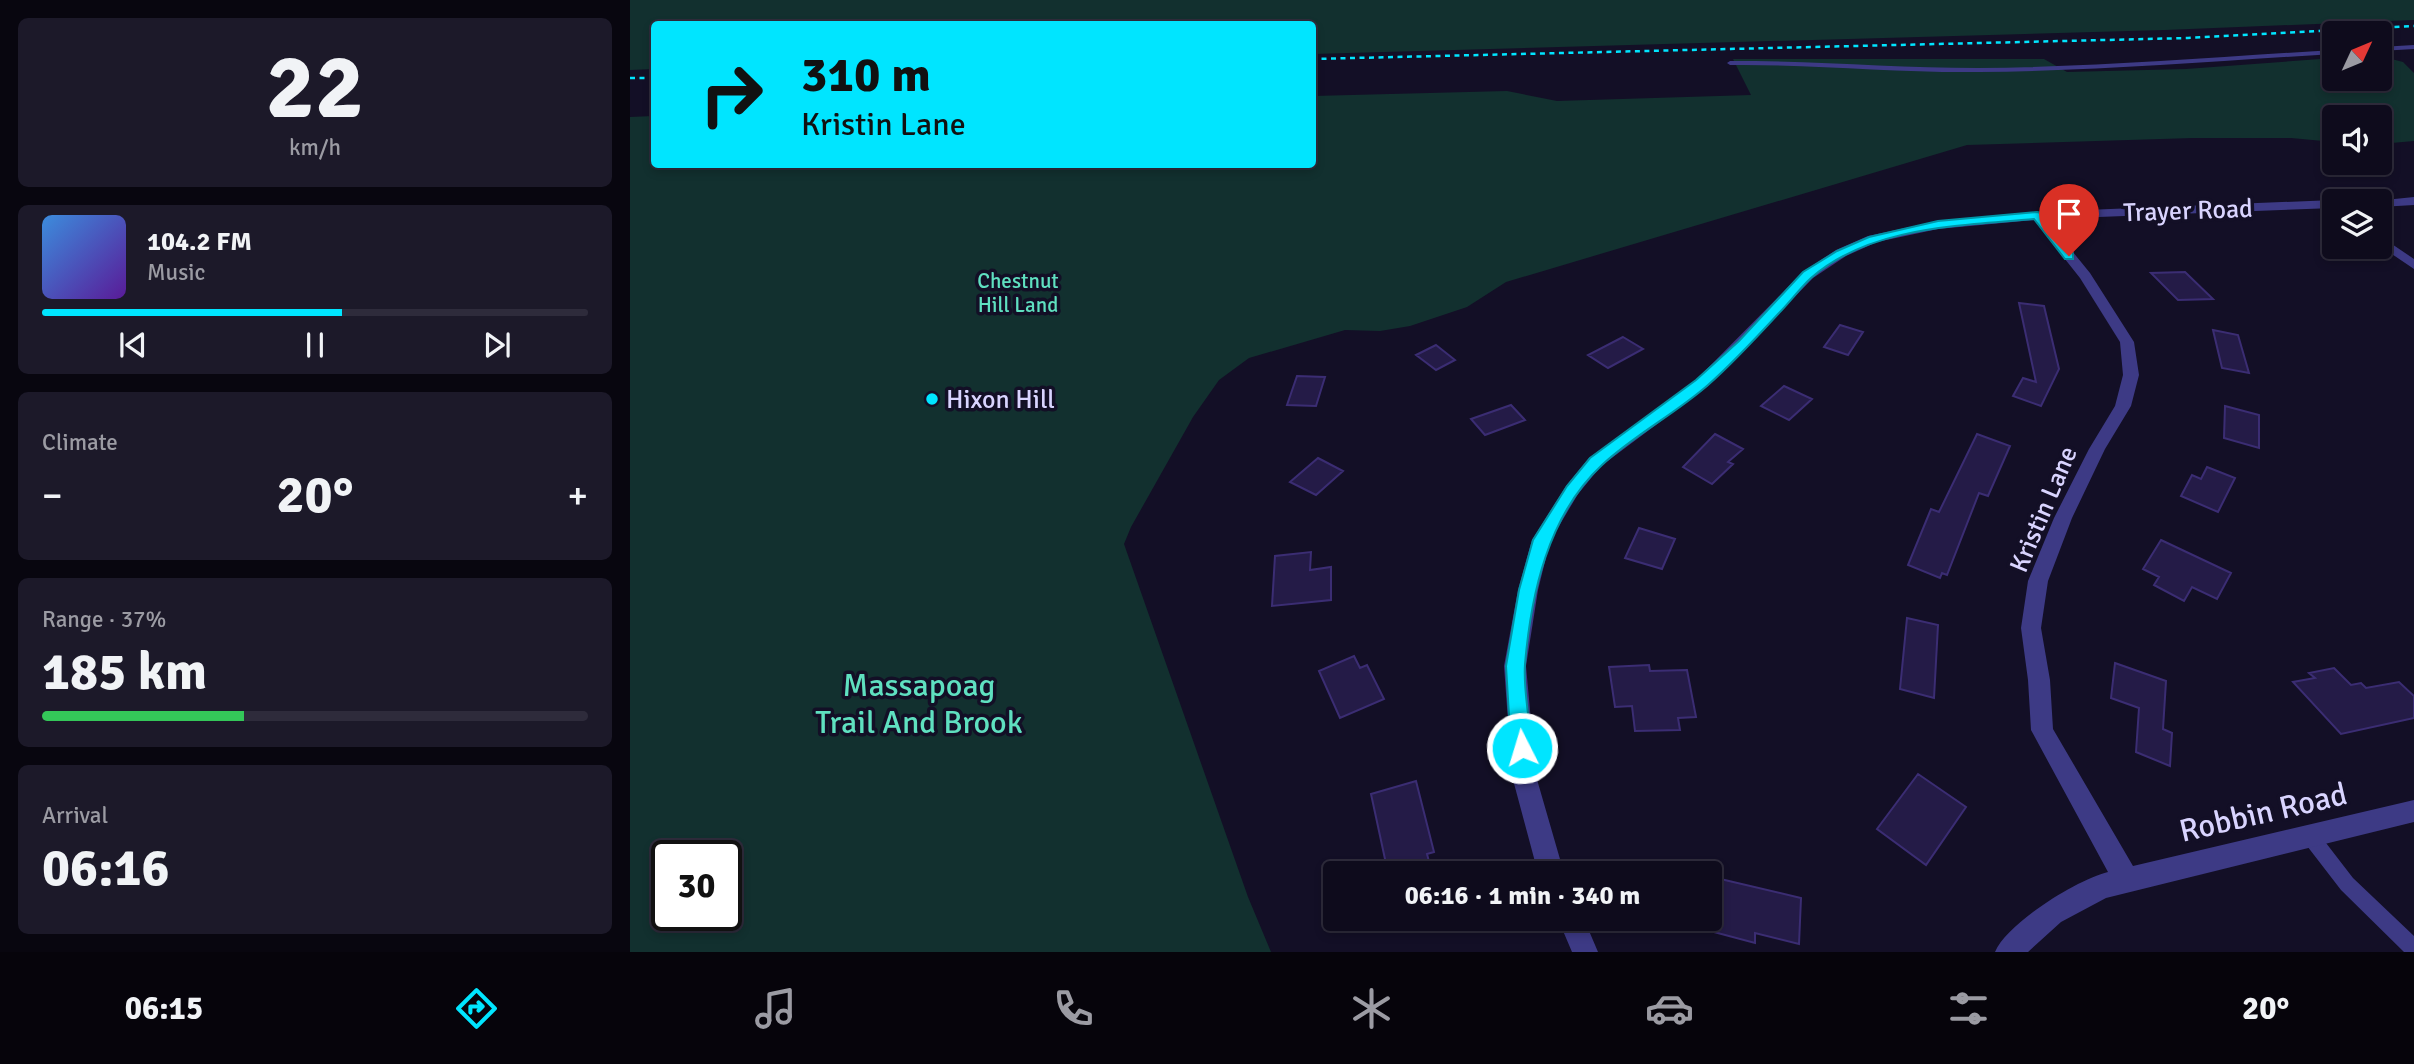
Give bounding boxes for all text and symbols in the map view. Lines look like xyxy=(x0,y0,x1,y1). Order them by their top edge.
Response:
north arrow xyxy=(2322,21,2392,91)
map controls xyxy=(2322,21,2392,259)
text: 22 xyxy=(266,31,364,144)
text: 310 m xyxy=(801,45,931,105)
icon: right xyxy=(686,49,777,140)
text: Kristin Lane xyxy=(801,105,966,144)
button: sound xyxy=(2322,105,2392,175)
text: km/h xyxy=(289,133,341,162)
pin xyxy=(2039,184,2099,256)
button: layers xyxy=(2322,189,2392,259)
street label: Trayer Road xyxy=(2123,193,2253,229)
icon: arrive xyxy=(2050,195,2088,233)
text: 104.2 FM xyxy=(147,226,252,258)
text: Music xyxy=(147,258,205,287)
park label: Chestnut Hill Land xyxy=(977,268,1059,318)
icon: previous xyxy=(114,326,152,364)
icon: pause xyxy=(296,326,334,364)
icon: next xyxy=(478,326,516,364)
place label: Hixon Hill xyxy=(946,384,1055,416)
marker: Hixon Hill xyxy=(924,391,940,407)
text: Climate xyxy=(42,428,118,457)
street label: Kristin Lane xyxy=(2003,442,2085,577)
text: 20° xyxy=(277,463,353,527)
text: − xyxy=(42,472,63,519)
text: + xyxy=(567,472,588,519)
text: Range · 37% xyxy=(42,605,166,634)
text: 185 km xyxy=(42,640,207,704)
park label: Massapoag Trail And Brook xyxy=(815,666,1023,742)
position arrow xyxy=(1485,711,1559,785)
street label: Robbin Road xyxy=(2175,774,2351,851)
text: Arrival xyxy=(42,801,108,830)
text: 06:16 xyxy=(42,836,170,900)
speed limit sign: 30 xyxy=(651,840,742,931)
text: 06:16 · 1 min · 340 m xyxy=(1405,880,1640,912)
icon: directions xyxy=(452,984,501,1033)
icon: music xyxy=(751,984,800,1033)
icon: phone xyxy=(1049,984,1098,1033)
icon: climate xyxy=(1347,984,1396,1033)
icon: car xyxy=(1645,984,1694,1033)
icon: filters xyxy=(1944,984,1993,1033)
text: 06:15 xyxy=(125,989,203,1028)
text: 20° xyxy=(2242,989,2289,1028)

